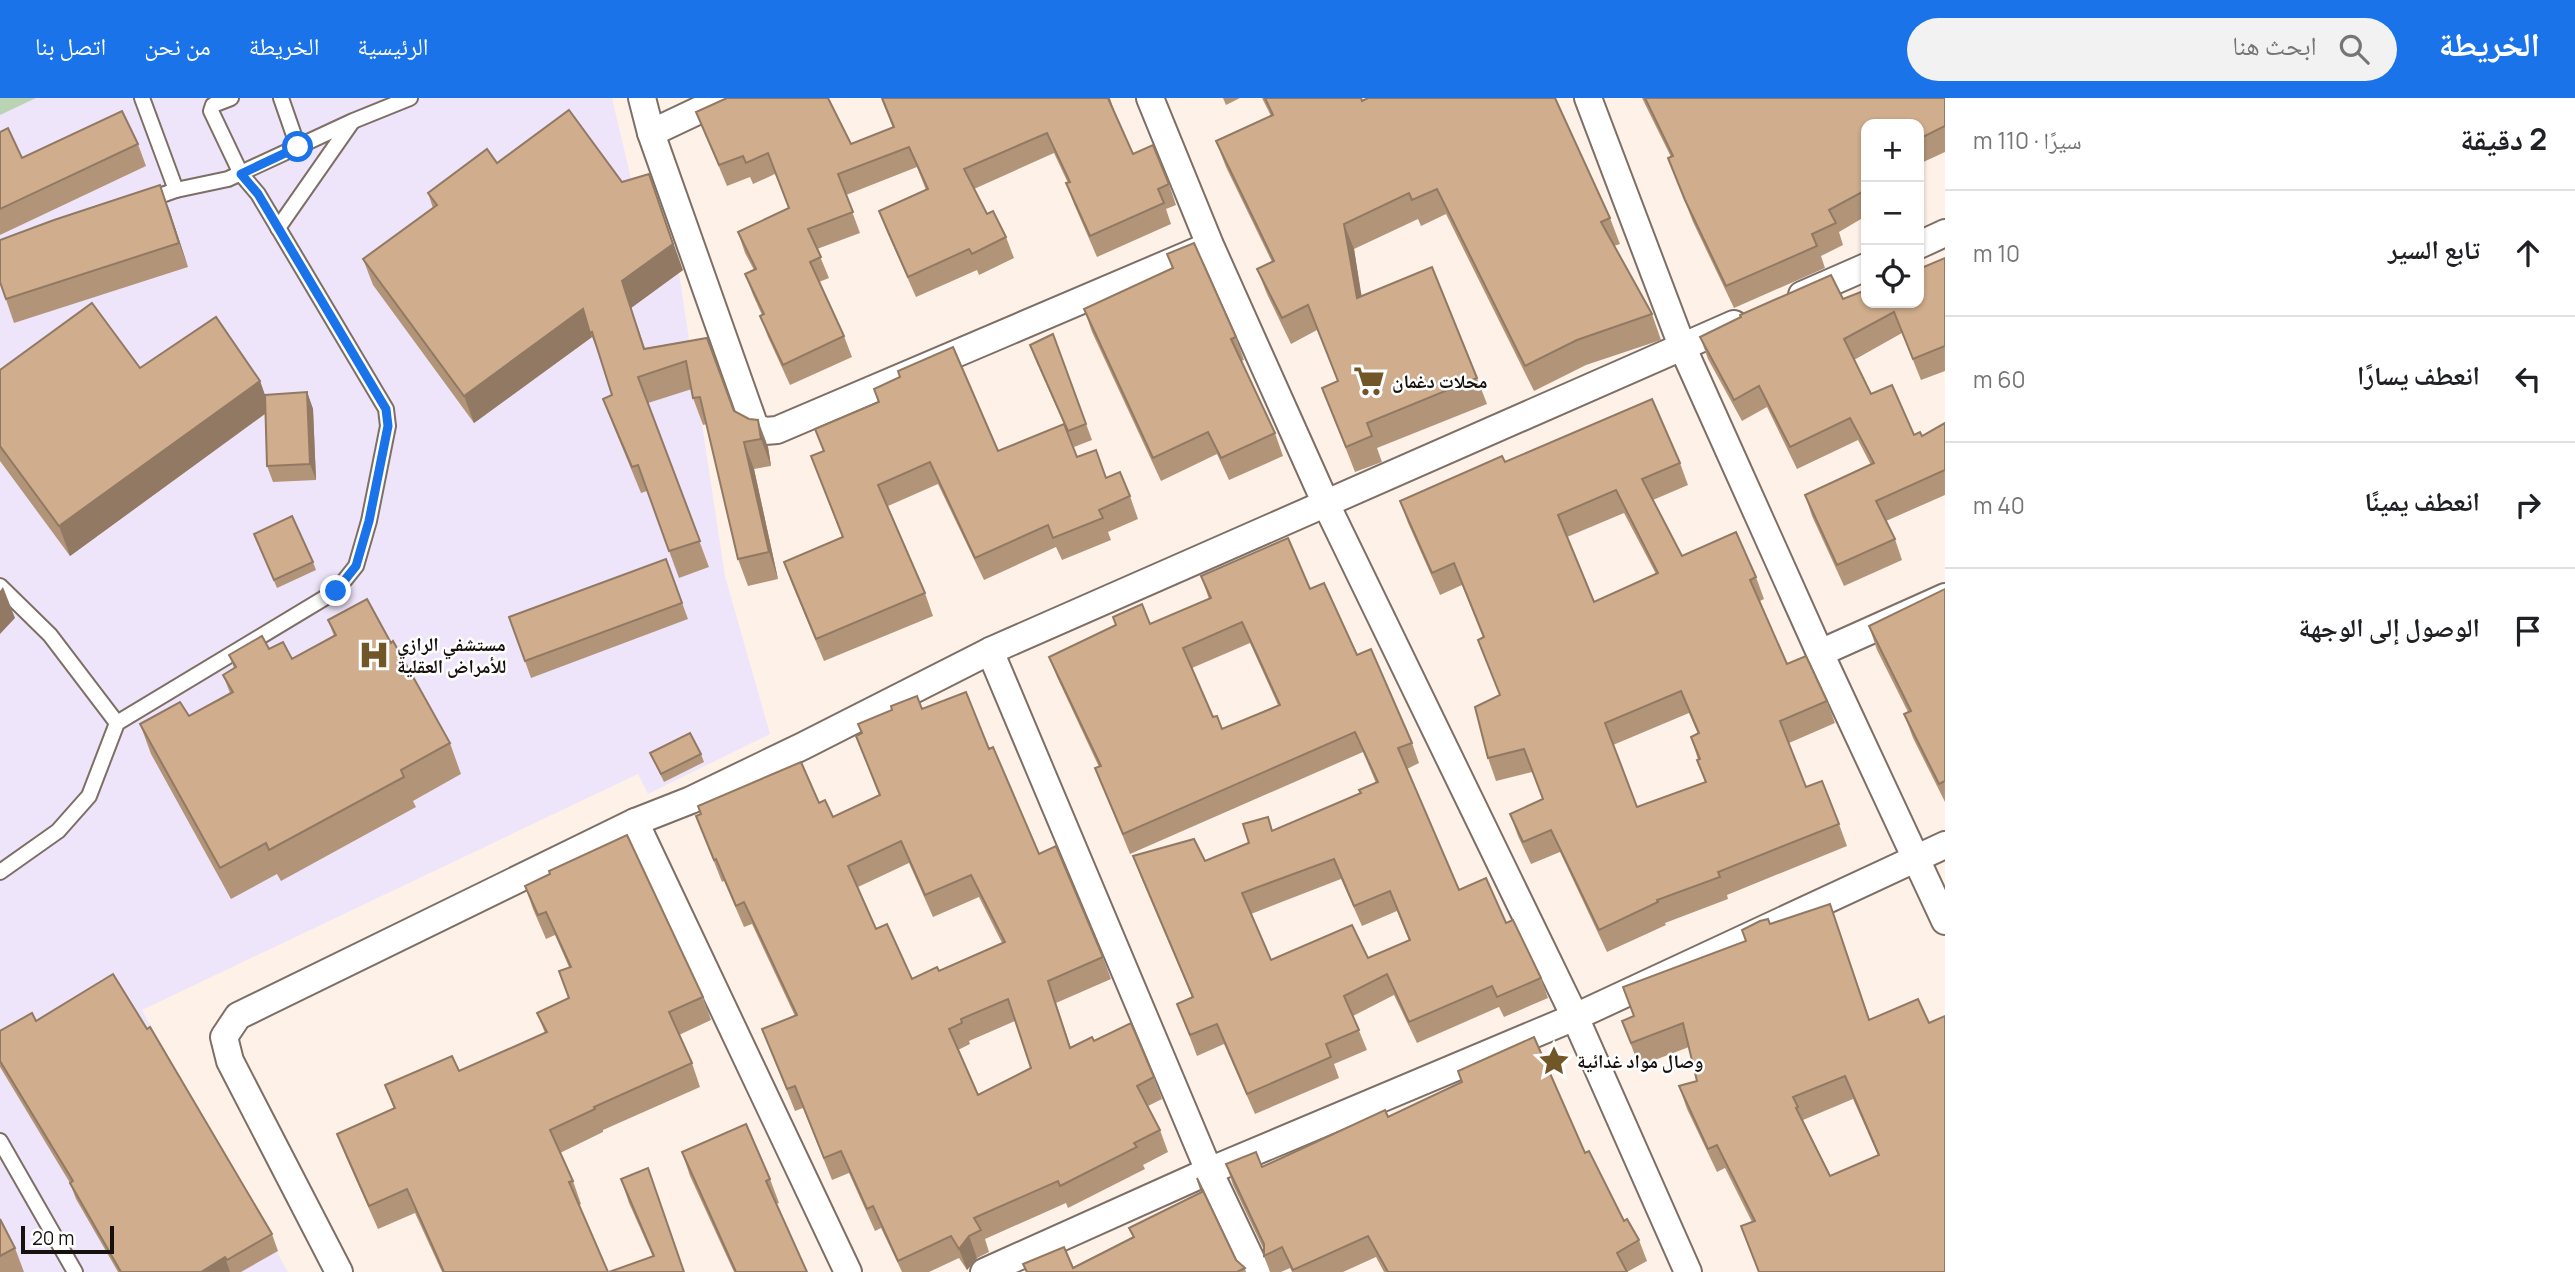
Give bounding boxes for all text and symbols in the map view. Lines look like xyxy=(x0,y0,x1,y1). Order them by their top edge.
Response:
search box xyxy=(1907,18,2397,81)
text: الخريطة xyxy=(2439,21,2540,66)
text: ابحث هنا xyxy=(2232,27,2317,63)
text: اتصل بنا xyxy=(35,29,106,62)
text: من نحن xyxy=(144,29,211,62)
text: الخريطة xyxy=(249,29,319,62)
text: الرئيسية xyxy=(357,29,429,62)
icon: search xyxy=(2335,30,2373,68)
text: 2 دقيقة xyxy=(2460,118,2547,159)
map controls xyxy=(1861,119,1924,308)
button: + xyxy=(1861,119,1924,182)
text: سيرًا · 110 m xyxy=(1973,124,2082,156)
route start xyxy=(282,131,313,162)
button: − xyxy=(1861,182,1924,245)
text: تابع السير xyxy=(2388,231,2480,267)
icon: ahead xyxy=(2509,234,2547,272)
text: 10 m xyxy=(1973,237,2020,269)
button: locate xyxy=(1861,245,1924,308)
text: انعطف يسارًا xyxy=(2357,357,2480,393)
icon: left xyxy=(2509,360,2547,398)
text: 60 m xyxy=(1973,363,2025,395)
supermarket icon: محلات دغمان xyxy=(1352,364,1386,398)
place label: محلات دغمان xyxy=(1392,368,1487,394)
text: انعطف يمينًا xyxy=(2365,483,2480,519)
icon: right xyxy=(2509,486,2547,524)
text: 40 m xyxy=(1973,489,2025,521)
route end xyxy=(320,575,351,606)
text: الوصول إلى الوجهة xyxy=(2299,609,2480,645)
icon: arrive xyxy=(2509,612,2547,650)
place label: مستشفي الرازي للأمراض العقلية xyxy=(397,631,507,679)
hospital icon: مستشفي الرازي للأمراض العقلية xyxy=(357,638,391,672)
place icon: وصال مواد غدائية xyxy=(1537,1044,1571,1078)
place label: وصال مواد غدائية xyxy=(1577,1048,1704,1074)
scale bar xyxy=(21,1223,114,1255)
text: 20 m xyxy=(32,1225,74,1251)

